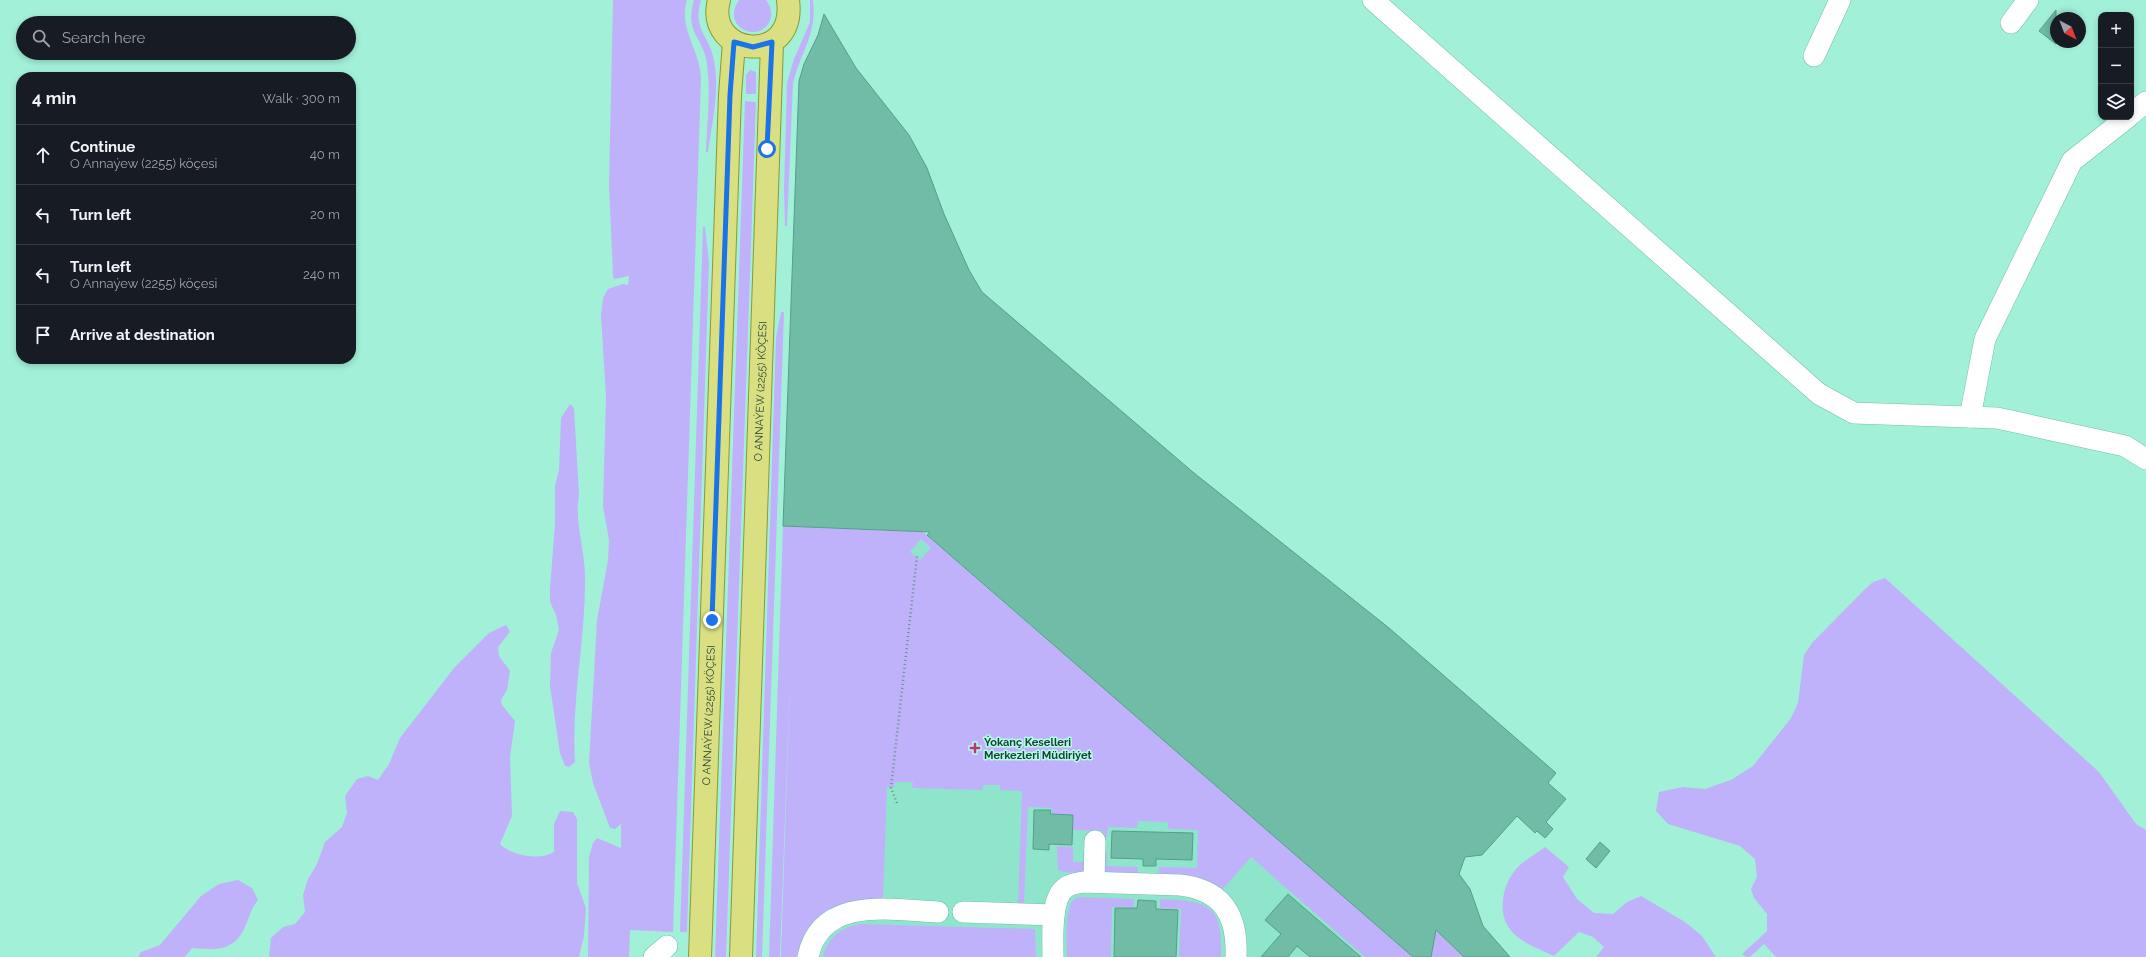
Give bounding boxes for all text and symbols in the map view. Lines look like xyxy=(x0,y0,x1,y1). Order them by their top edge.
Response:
north arrow xyxy=(2050,12,2086,48)
map controls xyxy=(2098,12,2134,120)
button: + xyxy=(2098,12,2134,48)
search box xyxy=(16,16,356,60)
icon: search xyxy=(30,27,52,49)
text: Search here xyxy=(62,29,145,47)
button: − xyxy=(2098,48,2134,84)
button: layers xyxy=(2098,84,2134,120)
text: 4 min xyxy=(32,88,76,108)
text: Walk · 300 m xyxy=(262,91,340,106)
text: Continue xyxy=(70,138,135,156)
route start xyxy=(758,140,776,158)
icon: ahead xyxy=(32,144,54,166)
text: 40 m xyxy=(310,147,340,162)
text: O Annaýew (2255) köçesi xyxy=(70,156,217,171)
icon: left xyxy=(32,204,54,226)
text: Turn left xyxy=(70,206,131,224)
text: 20 m xyxy=(310,207,340,222)
text: Turn left xyxy=(70,258,131,276)
icon: left xyxy=(32,264,54,286)
text: 240 m xyxy=(303,267,340,282)
text: O Annaýew (2255) köçesi xyxy=(70,276,217,291)
street label: O ANNAÝEW (2255) KÖÇESI xyxy=(751,321,769,462)
icon: arrive xyxy=(32,324,54,346)
text: Arrive at destination xyxy=(70,326,215,344)
route end xyxy=(703,611,721,629)
street label: O ANNAÝEW (2255) KÖÇESI xyxy=(699,645,717,785)
place label: Ýokanç Keselleri Merkezleri Müdiriýet xyxy=(984,735,1092,762)
marker: Ýokanç Keselleri Merkezleri Müdiriýet xyxy=(969,742,981,754)

